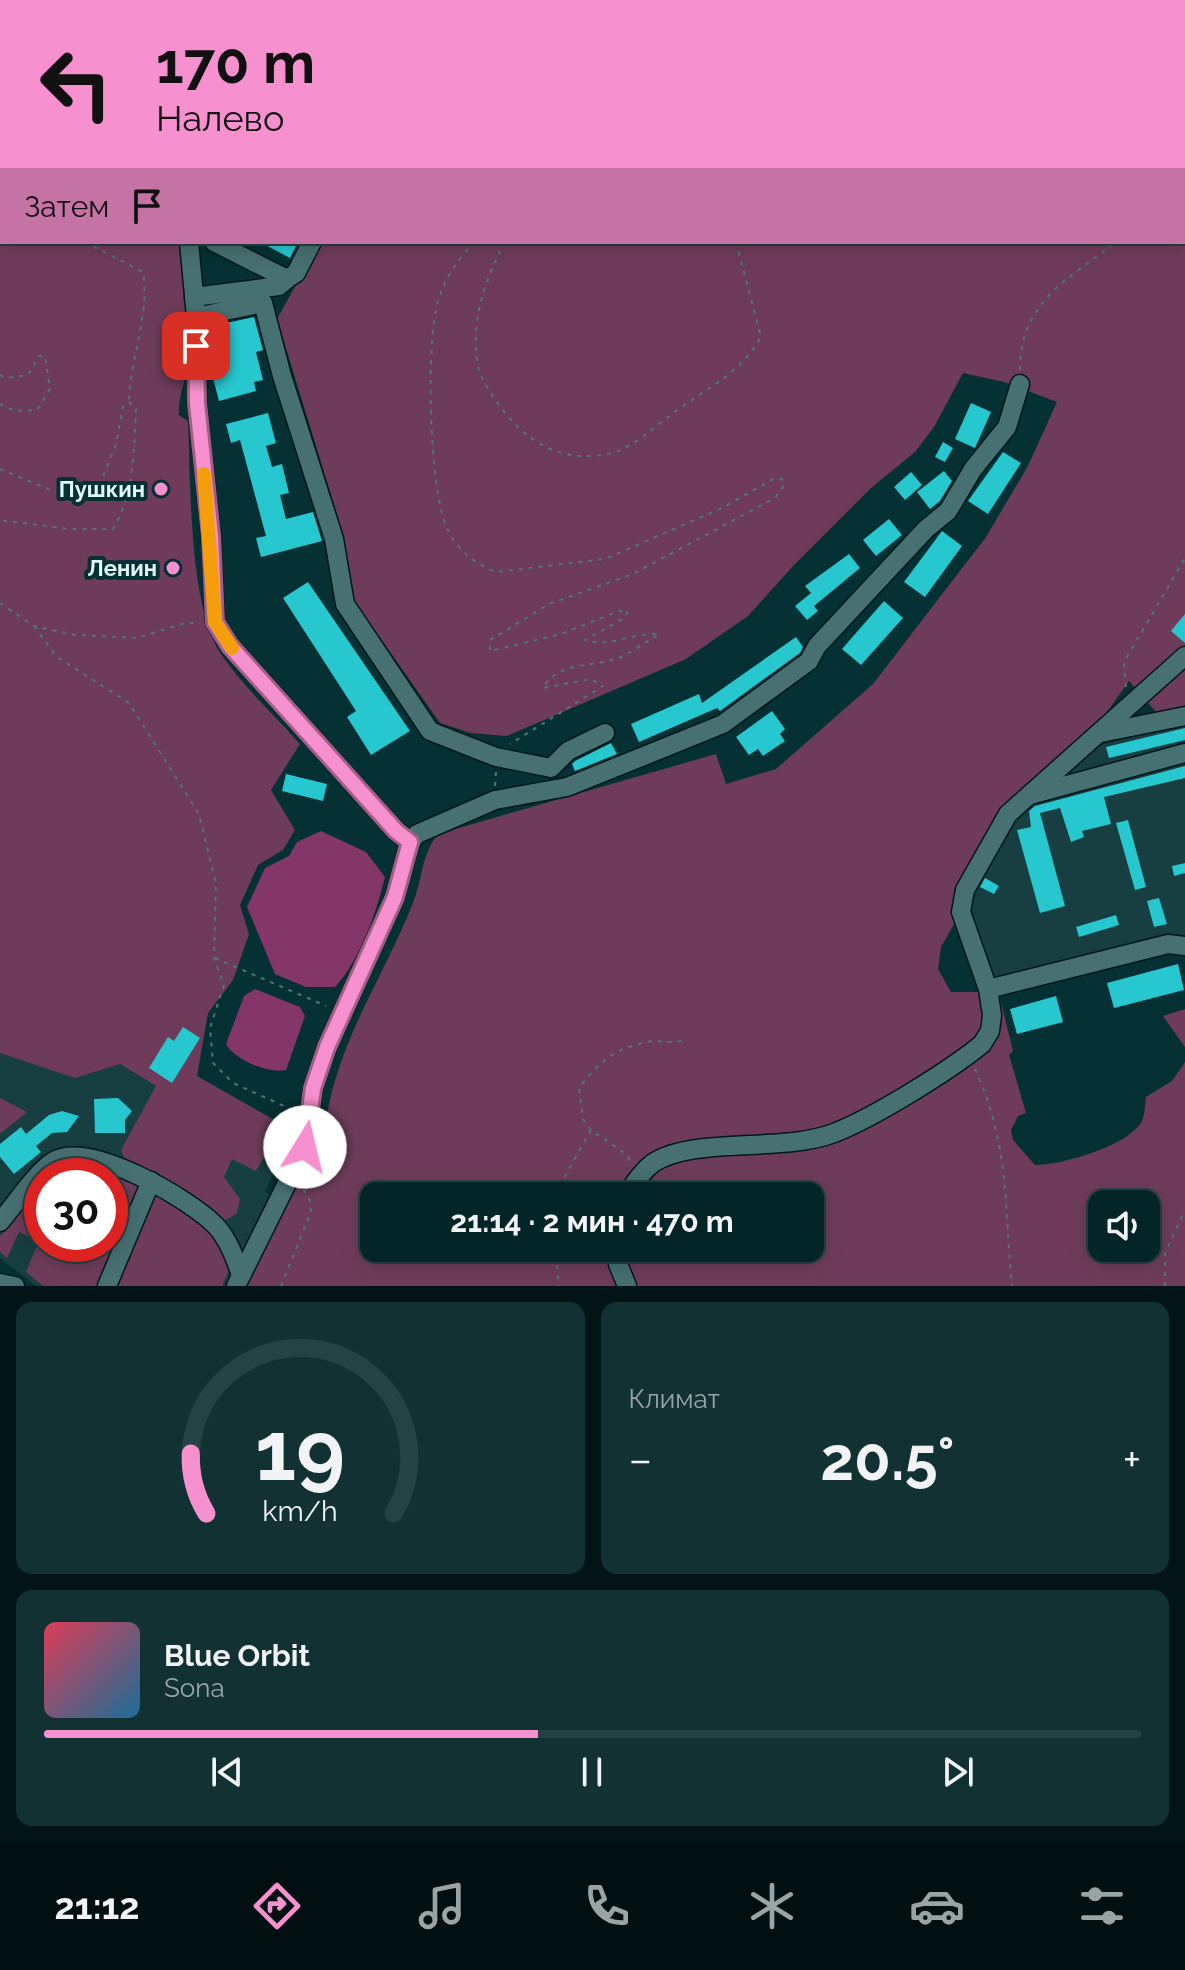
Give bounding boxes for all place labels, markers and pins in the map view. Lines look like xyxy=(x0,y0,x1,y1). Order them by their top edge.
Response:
pin xyxy=(162,312,230,380)
place label: Пушкин xyxy=(59,476,145,502)
marker: Пушкин xyxy=(152,480,170,498)
place label: Ленин xyxy=(88,555,157,581)
marker: Ленин xyxy=(164,559,182,577)

